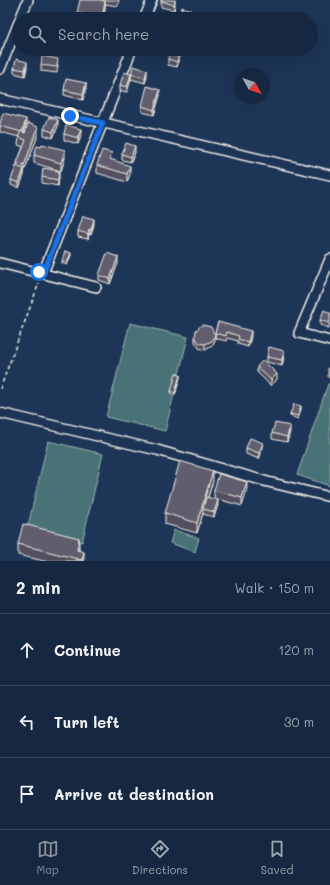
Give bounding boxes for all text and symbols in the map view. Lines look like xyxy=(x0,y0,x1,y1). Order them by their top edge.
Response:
search box xyxy=(12,12,318,56)
icon: search xyxy=(26,23,48,45)
text: Search here xyxy=(58,24,149,44)
north arrow xyxy=(234,68,270,104)
route end xyxy=(61,107,79,125)
route start xyxy=(30,263,48,281)
text: 2 min xyxy=(16,576,61,598)
text: Walk · 150 m xyxy=(234,579,314,596)
icon: ahead xyxy=(16,639,38,661)
text: Continue xyxy=(54,640,121,660)
text: 120 m xyxy=(278,641,314,658)
icon: left xyxy=(16,711,38,733)
text: Turn left xyxy=(54,712,119,732)
text: 30 m xyxy=(284,713,314,730)
icon: arrive xyxy=(16,783,38,805)
text: Arrive at destination xyxy=(54,784,214,804)
tab: Map xyxy=(37,838,59,877)
tab: Directions xyxy=(132,838,188,877)
tab: Saved xyxy=(261,838,293,877)

